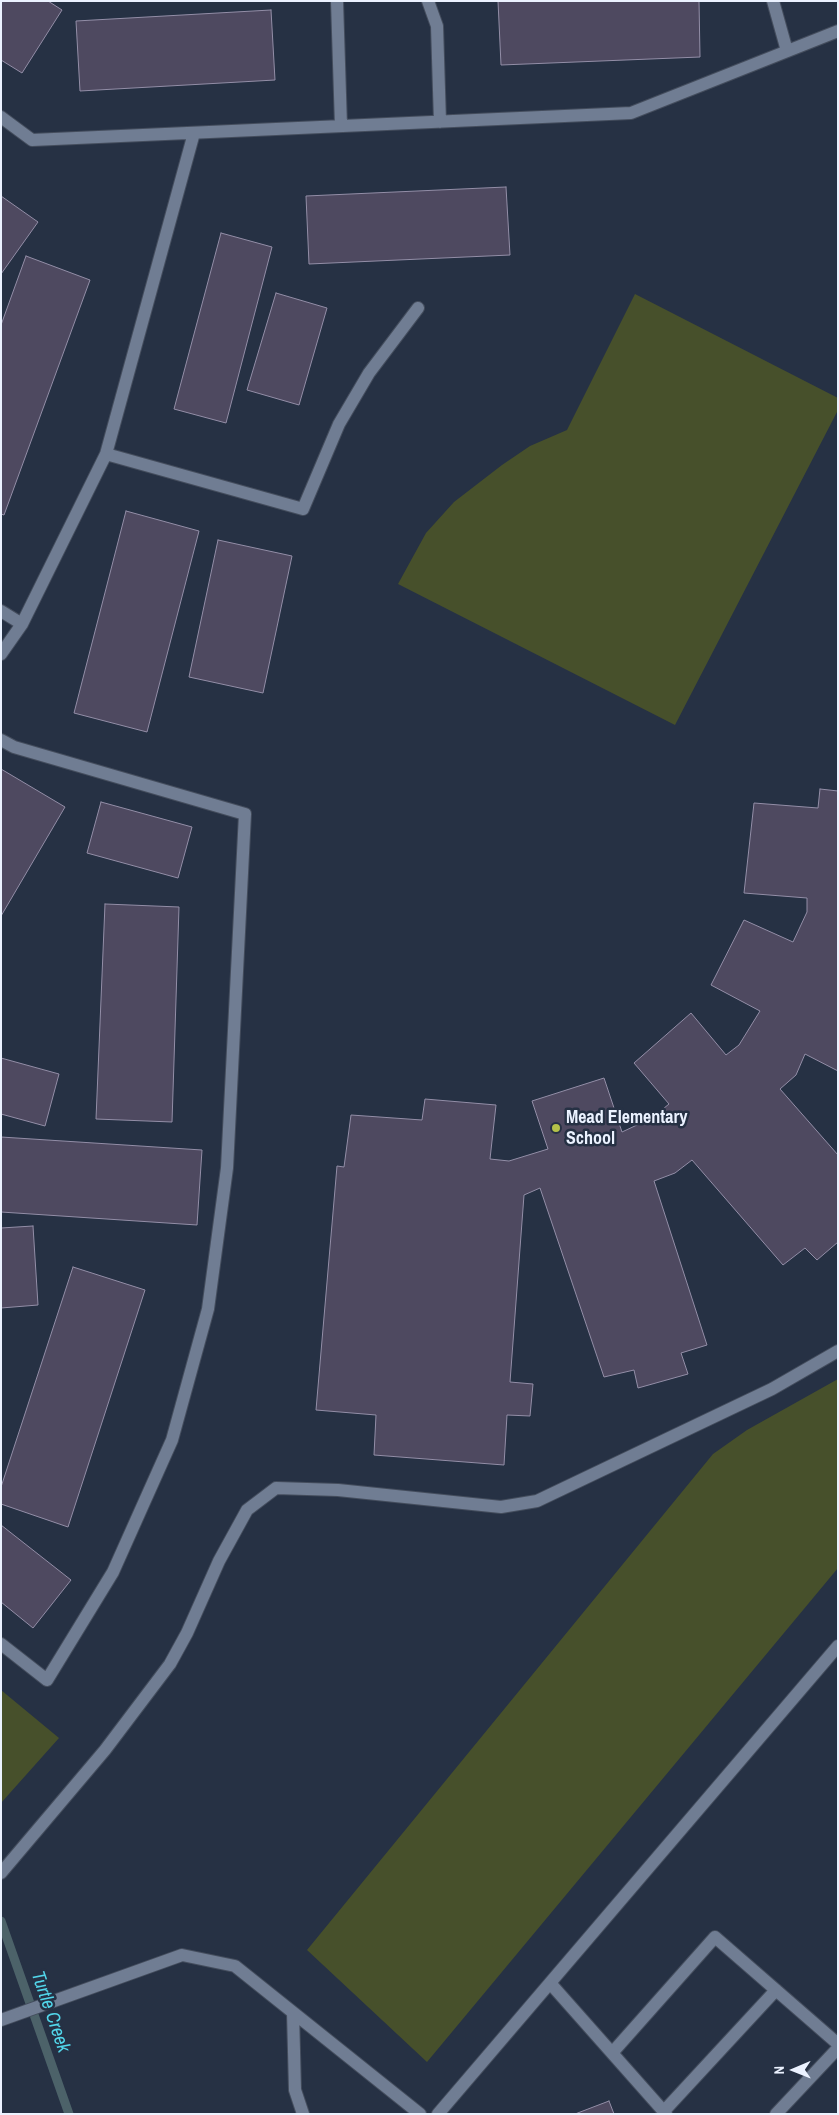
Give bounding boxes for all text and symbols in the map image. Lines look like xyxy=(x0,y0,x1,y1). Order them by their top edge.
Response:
place label: Mead Elementary School xyxy=(566,1107,687,1150)
marker: Mead Elementary School xyxy=(550,1122,562,1134)
water label: Turtle Creek xyxy=(25,1968,75,2056)
north arrow xyxy=(769,2045,819,2095)
text: N xyxy=(770,2066,788,2075)

